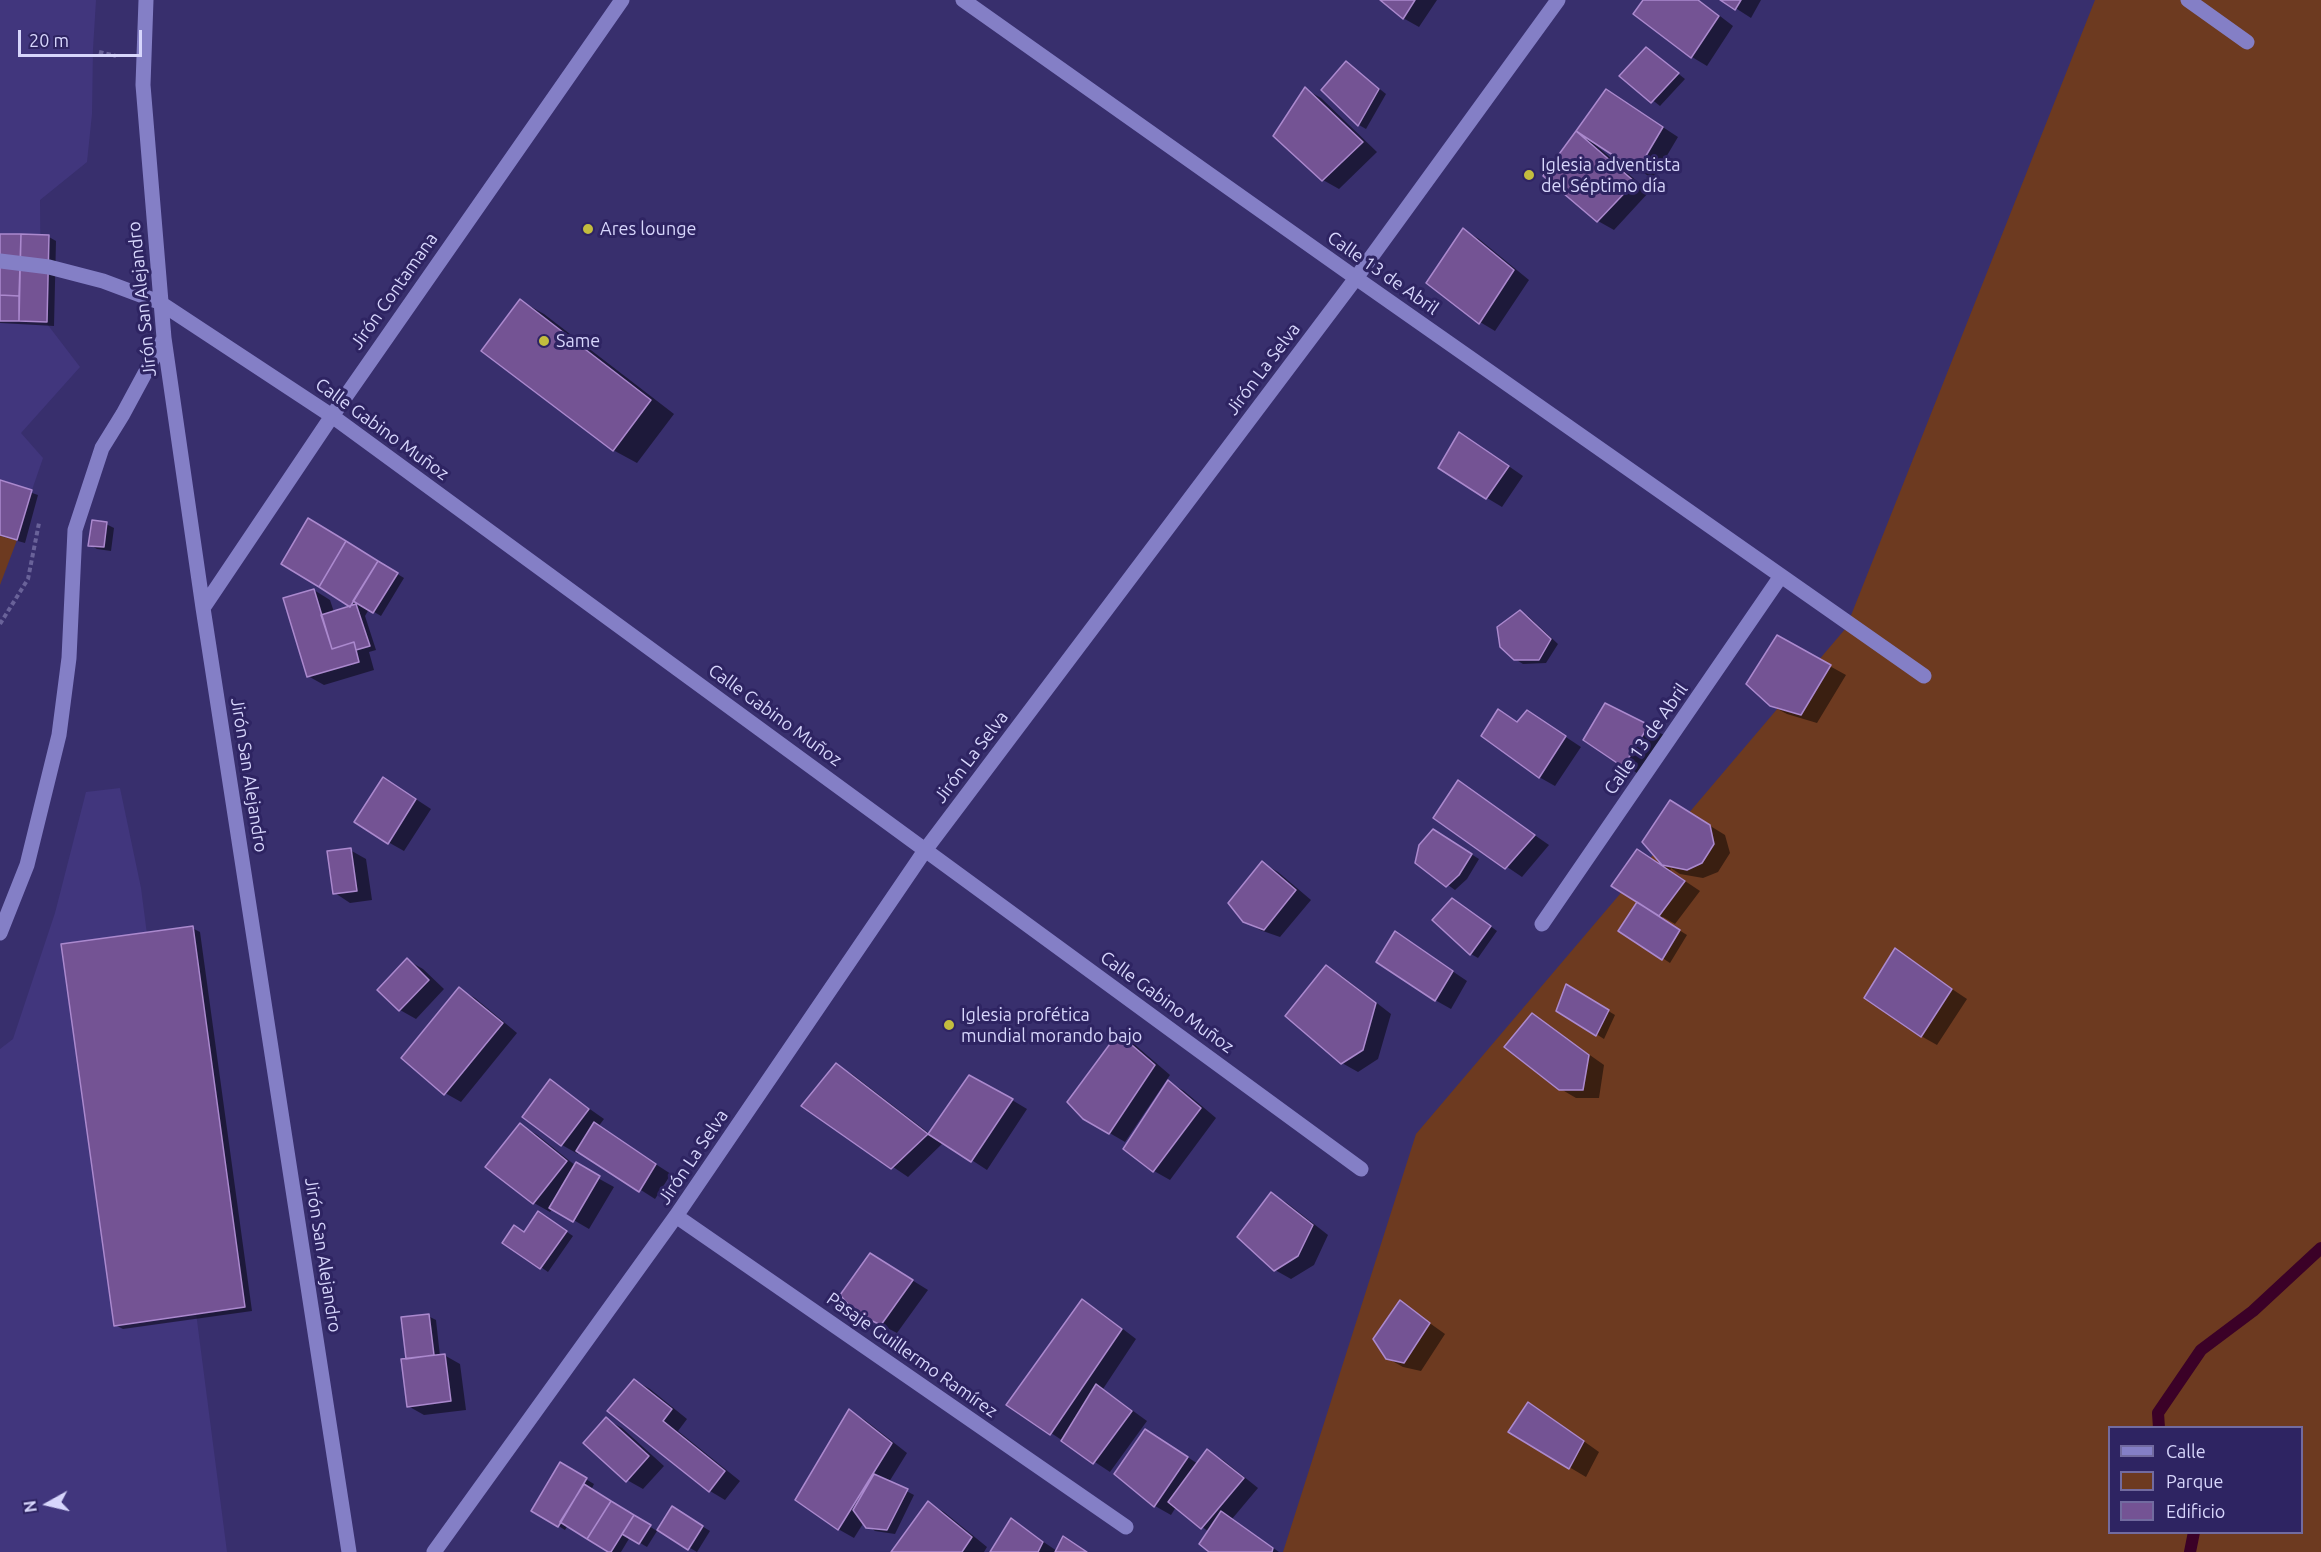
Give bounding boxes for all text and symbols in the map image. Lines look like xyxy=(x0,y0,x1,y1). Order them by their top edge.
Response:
scale bar xyxy=(21,18,146,56)
text: 20 m xyxy=(29,30,69,50)
place label: Iglesia adventista del Séptimo día xyxy=(1541,154,1680,196)
marker: Iglesia adventista del Séptimo día xyxy=(1522,168,1536,182)
place label: Ares lounge xyxy=(600,218,696,240)
street label: Jirón San Alejandro xyxy=(123,220,161,378)
marker: Ares lounge xyxy=(581,222,595,236)
street label: Calle 13 de Abril xyxy=(1323,227,1443,319)
street label: Jirón Contamana xyxy=(346,229,442,353)
street label: Jirón La Selva xyxy=(1221,319,1305,419)
place label: Same xyxy=(556,330,600,352)
marker: Same xyxy=(537,334,551,348)
street label: Calle Gabino Muñoz xyxy=(311,373,453,485)
street label: Calle Gabino Muñoz xyxy=(704,659,846,771)
street label: Calle 13 de Abril xyxy=(1600,679,1692,799)
street label: Jirón San Alejandro xyxy=(226,696,272,854)
street label: Jirón La Selva xyxy=(929,707,1013,807)
street label: Calle Gabino Muñoz xyxy=(1096,946,1238,1058)
place label: Iglesia profética mundial morando bajo xyxy=(961,1004,1142,1046)
marker: Iglesia profética mundial morando bajo xyxy=(942,1018,956,1032)
street label: Jirón La Selva xyxy=(653,1106,733,1208)
street label: Jirón San Alejandro xyxy=(300,1176,346,1334)
street label: Pasaje Guillermo Ramírez xyxy=(822,1288,1002,1422)
legend xyxy=(2108,1426,2303,1534)
text: Calle xyxy=(2166,1441,2206,1461)
text: Parque xyxy=(2166,1471,2223,1491)
north arrow xyxy=(18,1474,78,1534)
text: N xyxy=(20,1499,40,1514)
text: Edificio xyxy=(2166,1501,2225,1521)

